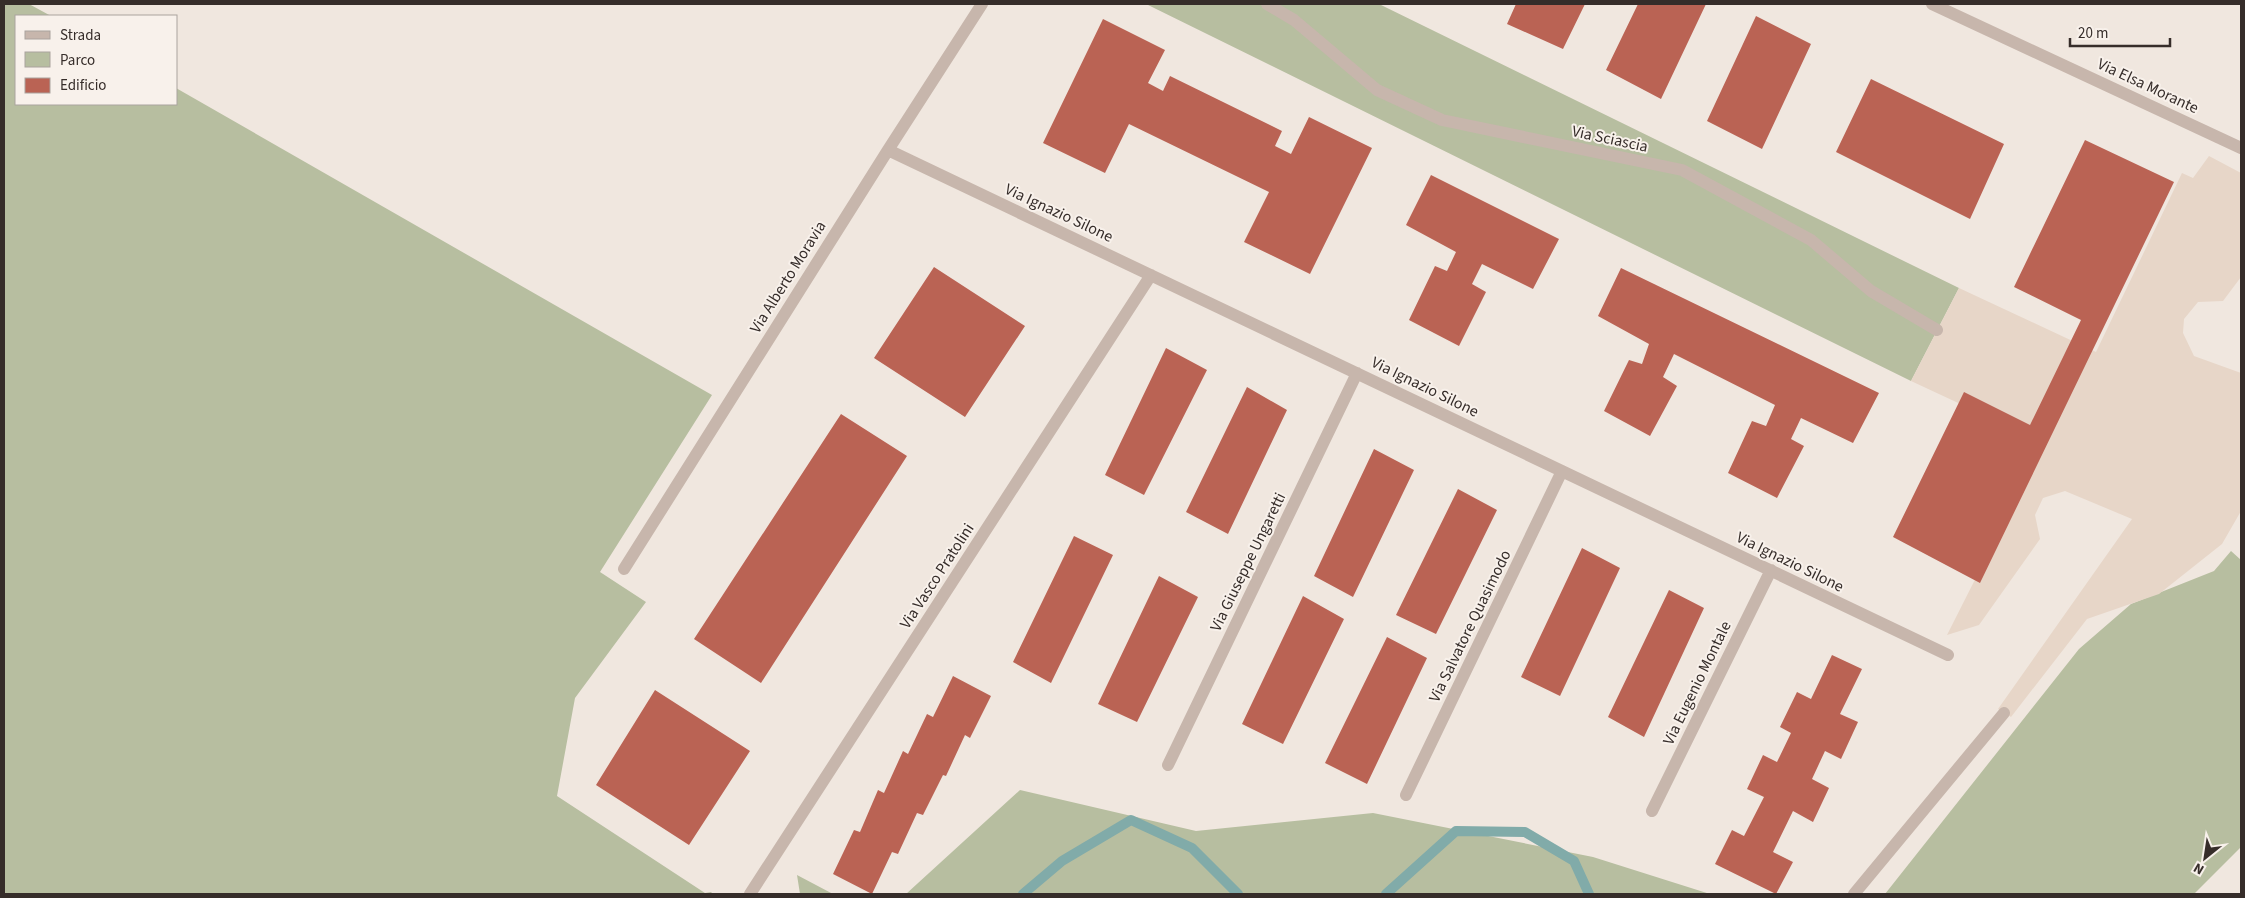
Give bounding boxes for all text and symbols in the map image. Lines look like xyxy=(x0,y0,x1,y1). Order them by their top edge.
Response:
legend xyxy=(15,15,178,105)
scale bar xyxy=(2070,15,2170,47)
text: 20 m xyxy=(2078,23,2108,44)
text: Strada xyxy=(60,25,101,46)
text: Parco xyxy=(60,50,95,71)
street label: Via Elsa Morante xyxy=(2094,53,2202,119)
text: Edificio xyxy=(60,75,107,96)
street label: Via Sciascia xyxy=(1570,120,1650,158)
street label: Via Ignazio Silone xyxy=(1001,178,1117,248)
street label: Via Alberto Moravia xyxy=(745,217,831,337)
street label: Via Ignazio Silone xyxy=(1368,351,1482,423)
street label: Via Giuseppe Ungaretti xyxy=(1205,489,1291,635)
street label: Via Vasco Pratolini xyxy=(895,519,979,633)
street label: Via Ignazio Silone xyxy=(1733,526,1847,598)
street label: Via Salvatore Quasimodo xyxy=(1423,546,1517,706)
street label: Via Eugenio Montale xyxy=(1657,617,1737,749)
north arrow xyxy=(2180,833,2230,883)
text: N xyxy=(2190,857,2208,879)

